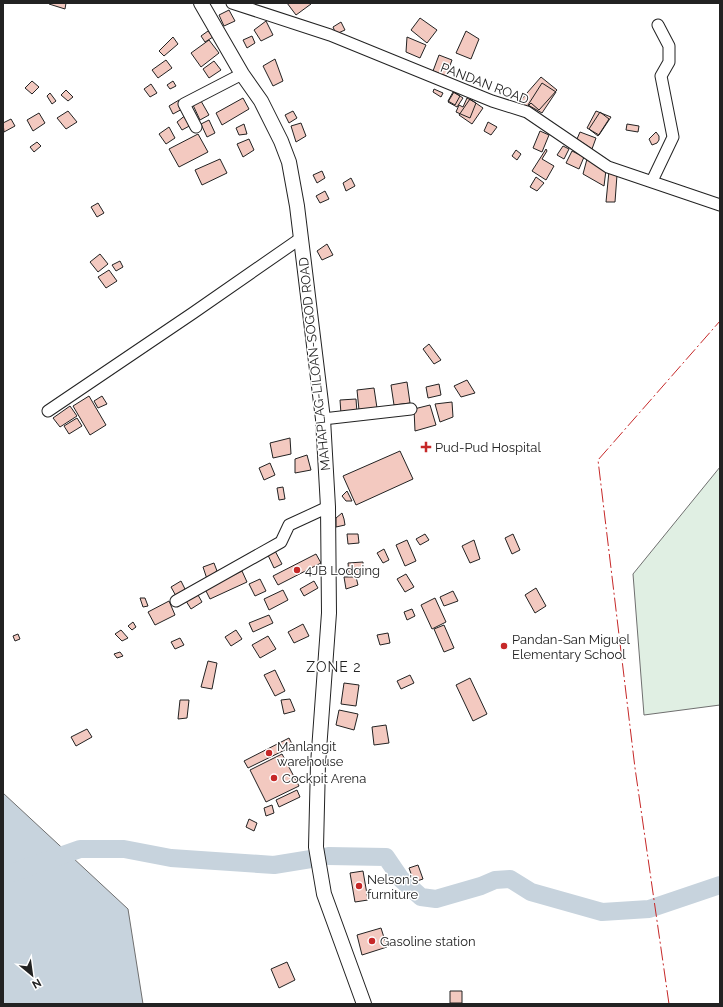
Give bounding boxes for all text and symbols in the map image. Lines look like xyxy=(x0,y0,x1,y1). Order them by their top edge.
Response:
street label: PANDAN ROAD xyxy=(439,60,531,107)
street label: MAHAPLAG-LILOAN-SOGOD ROAD xyxy=(296,256,333,471)
place label: Pud-Pud Hospital xyxy=(435,440,541,455)
marker: Pud-Pud Hospital xyxy=(420,441,432,453)
place label: 4JB Lodging xyxy=(305,563,380,578)
marker: 4JB Lodging xyxy=(292,565,302,575)
place label: Pandan-San Miguel Elementary School xyxy=(512,632,630,662)
marker: Pandan-San Miguel Elementary School xyxy=(499,641,509,651)
district label: ZONE 2 xyxy=(306,659,362,675)
place label: Manlangit warehouse xyxy=(277,739,344,769)
marker: Manlangit warehouse xyxy=(264,748,274,758)
place label: Cockpit Arena xyxy=(282,771,366,786)
marker: Cockpit Arena xyxy=(269,773,279,783)
place label: Nelson's furniture xyxy=(367,872,418,902)
marker: Nelson's furniture xyxy=(354,881,364,891)
place label: Gasoline station xyxy=(380,934,475,949)
marker: Gasoline station xyxy=(367,936,377,946)
north arrow xyxy=(12,955,52,995)
text: N xyxy=(30,976,43,991)

